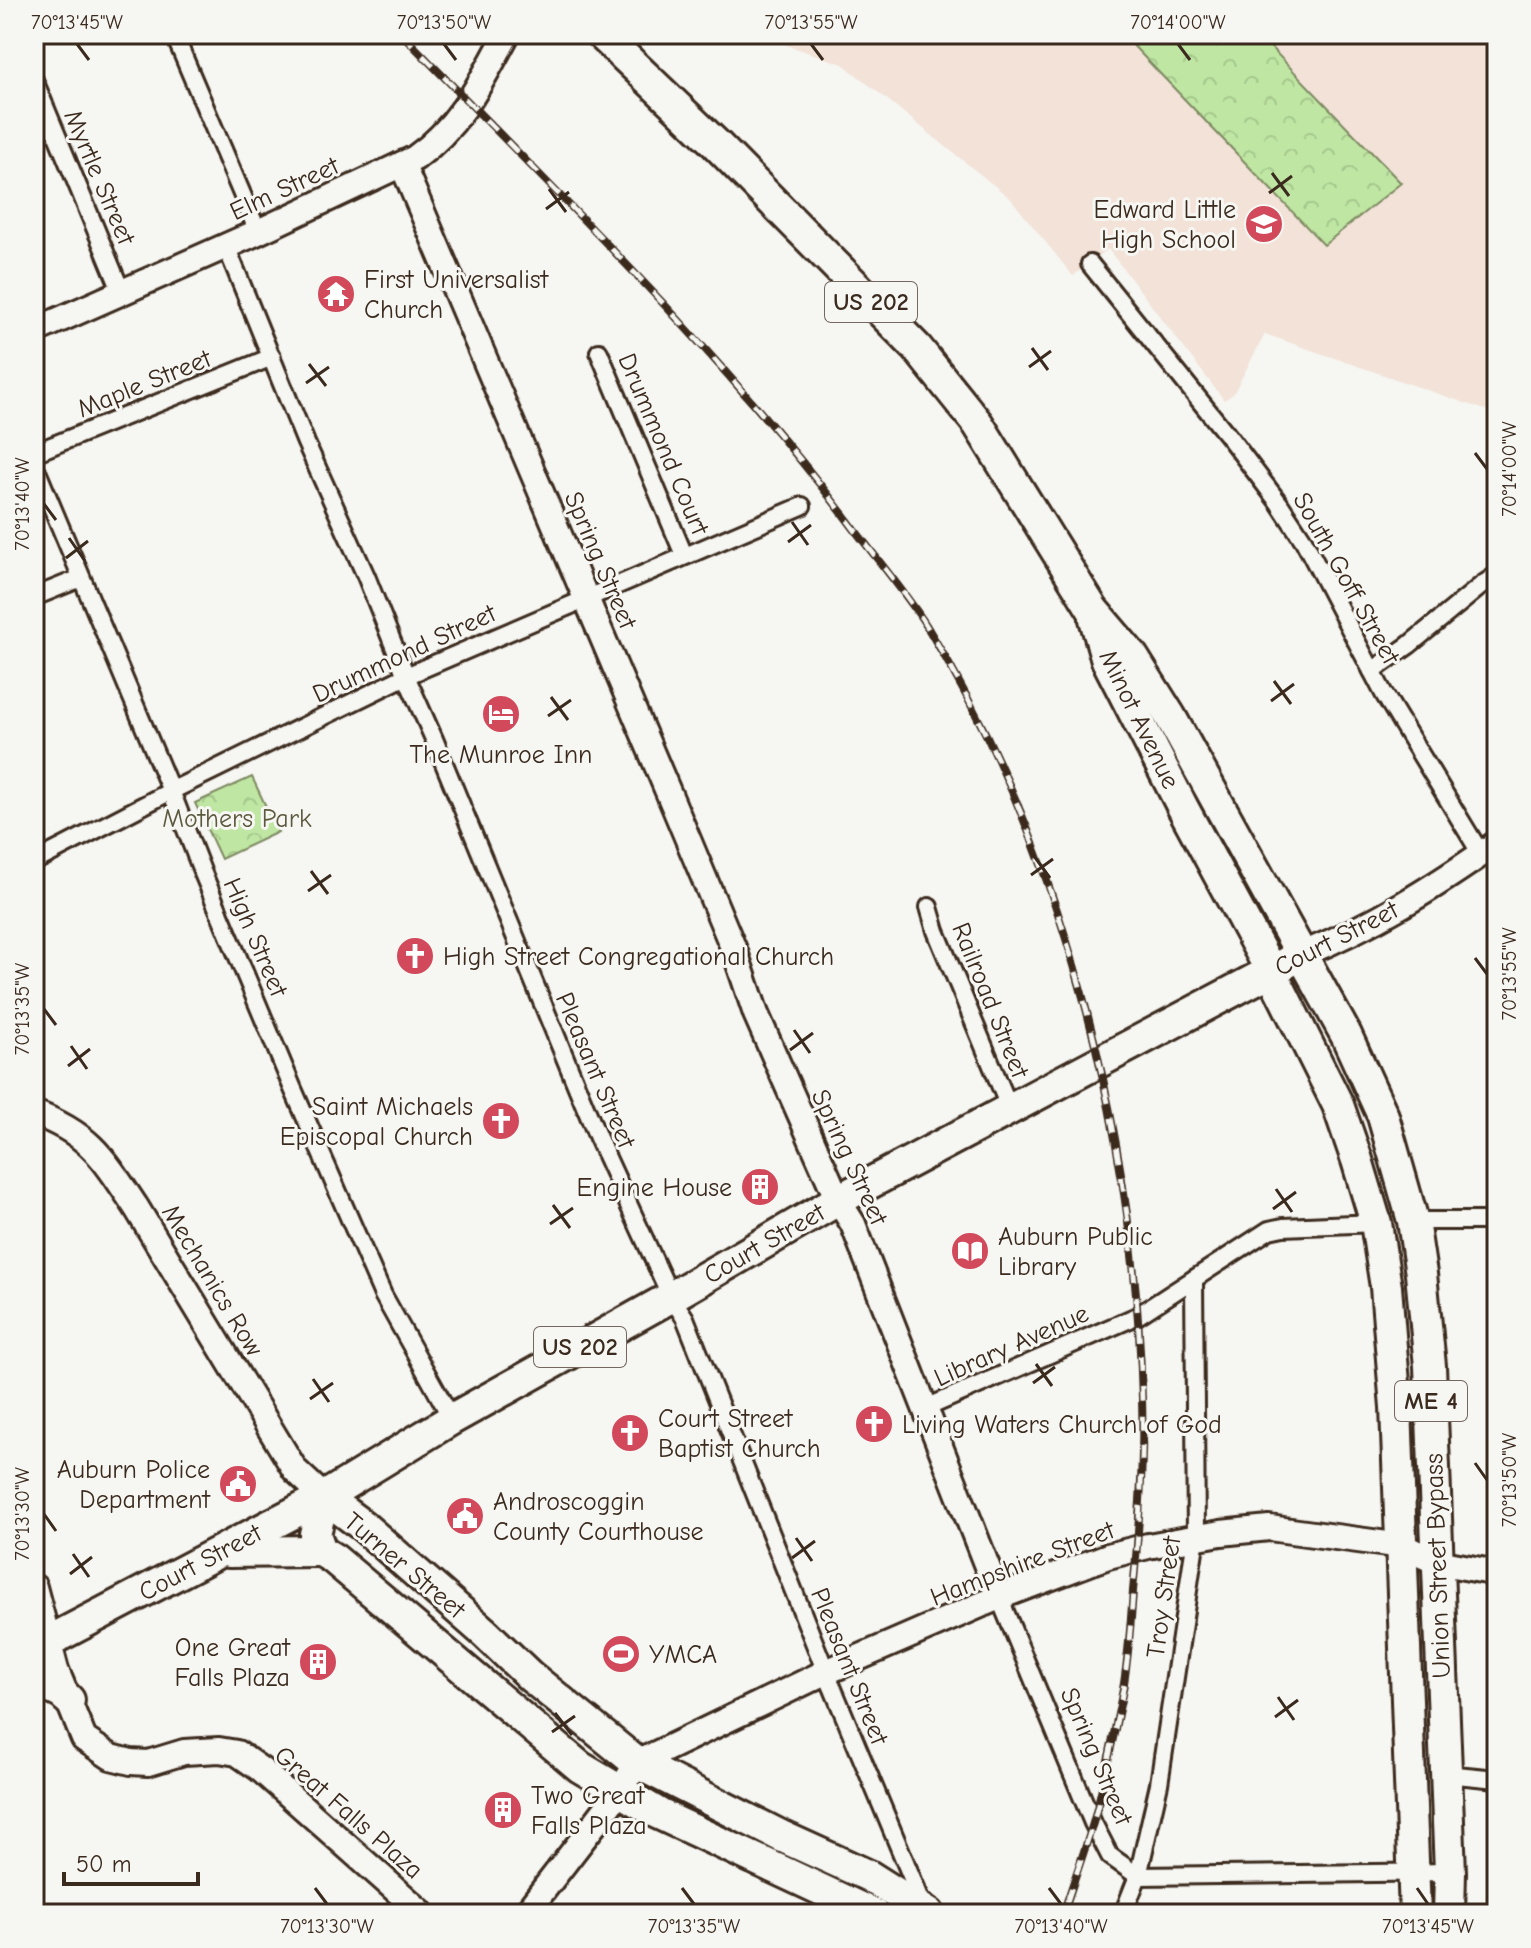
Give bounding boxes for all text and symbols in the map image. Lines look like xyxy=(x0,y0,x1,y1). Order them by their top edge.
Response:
text: 70°13'45"W xyxy=(31,11,124,34)
text: 70°13'50"W xyxy=(397,11,492,34)
text: 70°13'55"W xyxy=(764,11,858,34)
text: 70°14'00"W xyxy=(1130,11,1226,34)
street label: Myrtle Street xyxy=(57,105,142,251)
street label: Elm Street xyxy=(225,150,345,227)
place label: Edward Little High School xyxy=(1094,195,1236,255)
school or university icon: Edward Little High School xyxy=(1243,203,1285,245)
place label: First Universalist Church xyxy=(364,265,550,325)
temple icon: First Universalist Church xyxy=(315,273,357,315)
road number: US 202 xyxy=(825,282,917,322)
street label: Maple Street xyxy=(73,343,217,424)
street label: Drummond Court xyxy=(611,349,715,541)
text: 70°14'00"W xyxy=(1498,421,1521,517)
text: 70°13'40"W xyxy=(11,457,34,551)
street label: Spring Street xyxy=(558,487,643,635)
street label: South Goff Street xyxy=(1286,487,1407,671)
street label: Drummond Street xyxy=(308,598,502,709)
street label: Minot Avenue xyxy=(1093,645,1186,794)
hotel icon: The Munroe Inn xyxy=(480,693,522,735)
place label: The Munroe Inn xyxy=(410,740,592,770)
park label: Mothers Park xyxy=(162,804,312,834)
street label: High Street xyxy=(217,873,294,1003)
street label: Court Street xyxy=(1270,894,1405,983)
street label: Railroad Street xyxy=(945,918,1035,1084)
text: 70°13'55"W xyxy=(1498,927,1521,1021)
church icon: High Street Congregational Church xyxy=(394,935,436,977)
place label: High Street Congregational Church xyxy=(443,942,834,972)
text: 70°13'35"W xyxy=(11,962,34,1055)
street label: Pleasant Street xyxy=(549,988,642,1154)
street label: Spring Street xyxy=(805,1085,894,1231)
place label: Saint Michaels Episcopal Church xyxy=(280,1092,473,1152)
church icon: Saint Michaels Episcopal Church xyxy=(480,1100,522,1142)
building icon: Engine House xyxy=(739,1166,781,1208)
place label: Engine House xyxy=(577,1173,732,1203)
street label: Court Street xyxy=(699,1196,832,1290)
street label: Mechanics Row xyxy=(155,1199,269,1362)
place label: Auburn Public Library xyxy=(998,1222,1153,1282)
library icon: Auburn Public Library xyxy=(949,1230,991,1272)
street label: Library Avenue xyxy=(930,1298,1093,1393)
road number: US 202 xyxy=(534,1327,626,1367)
road number: ME 4 xyxy=(1395,1381,1467,1421)
church icon: Living Waters Church of God xyxy=(853,1403,895,1445)
place label: Court Street Baptist Church xyxy=(658,1404,821,1464)
place label: Living Waters Church of God xyxy=(902,1410,1222,1440)
church icon: Court Street Baptist Church xyxy=(609,1412,651,1454)
text: 70°13'50"W xyxy=(1498,1432,1521,1527)
street label: Union Street Bypass xyxy=(1419,1453,1457,1679)
place label: Auburn Police Department xyxy=(57,1455,212,1515)
public building icon: Auburn Police Department xyxy=(217,1463,259,1505)
text: 70°13'30"W xyxy=(11,1467,34,1561)
place label: Androscoggin County Courthouse xyxy=(493,1487,704,1547)
public building icon: Androscoggin County Courthouse xyxy=(444,1495,486,1537)
street label: Turner Street xyxy=(338,1506,472,1626)
street label: Hampshire Street xyxy=(926,1514,1120,1613)
street label: Court Street xyxy=(134,1517,268,1608)
street label: Troy Street xyxy=(1141,1533,1188,1660)
street label: Pleasant Street xyxy=(804,1584,895,1751)
place label: One Great Falls Plaza xyxy=(174,1633,292,1693)
sports icon: YMCA xyxy=(600,1633,642,1675)
place label: YMCA xyxy=(649,1640,717,1670)
building icon: One Great Falls Plaza xyxy=(297,1641,339,1683)
street label: Spring Street xyxy=(1054,1683,1139,1831)
street label: Great Falls Plaza xyxy=(268,1740,429,1885)
place label: Two Great Falls Plaza xyxy=(531,1781,647,1841)
building icon: Two Great Falls Plaza xyxy=(482,1789,524,1831)
scale bar xyxy=(64,1836,198,1886)
text: 50 m xyxy=(76,1850,132,1878)
text: 70°13'30"W xyxy=(280,1915,374,1938)
text: 70°13'35"W xyxy=(648,1915,741,1938)
text: 70°13'40"W xyxy=(1014,1915,1108,1938)
text: 70°13'45"W xyxy=(1382,1915,1475,1938)

